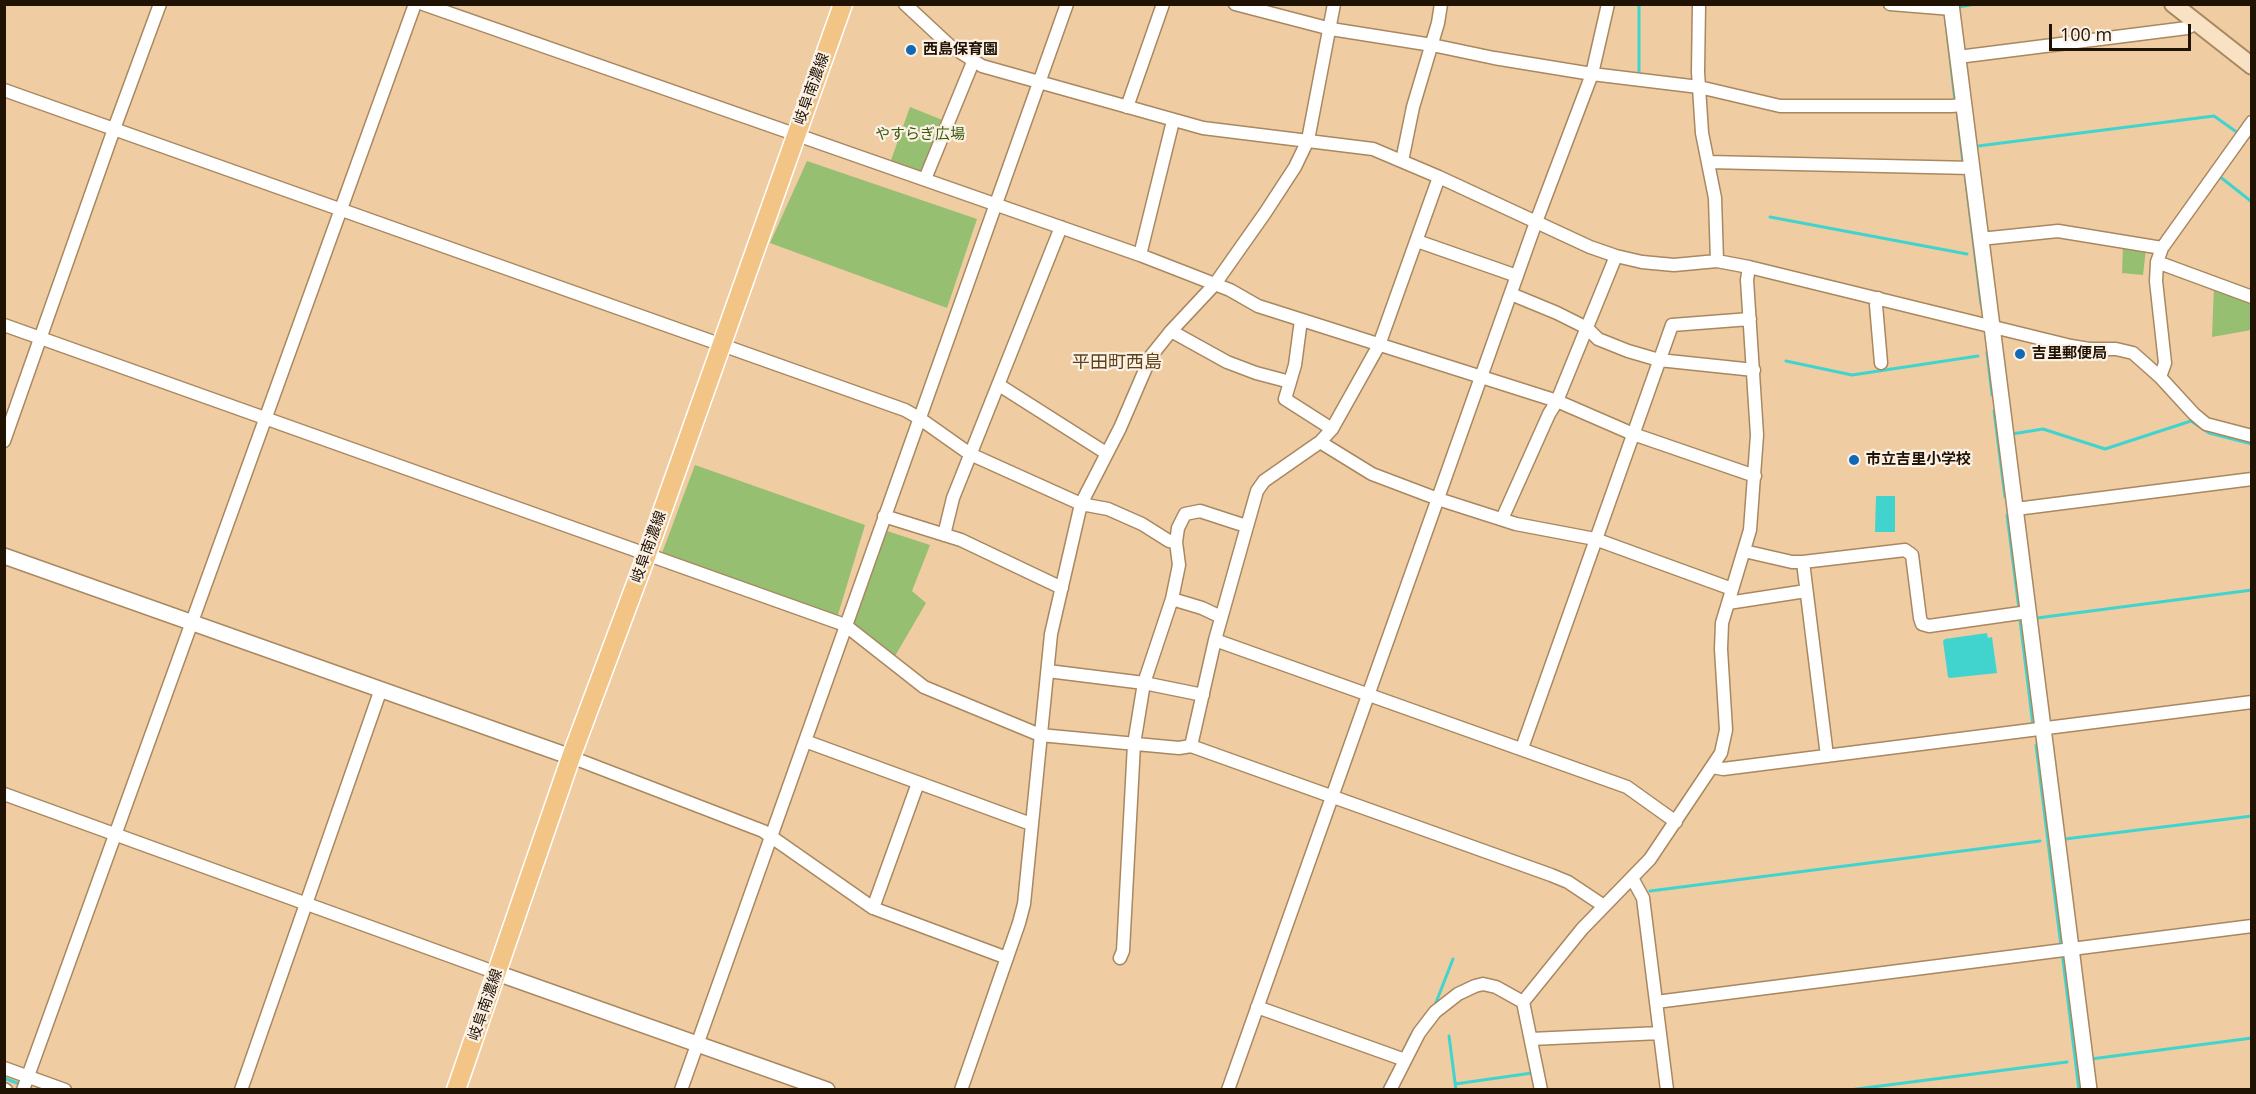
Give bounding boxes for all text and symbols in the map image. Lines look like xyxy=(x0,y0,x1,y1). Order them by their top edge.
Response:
scale bar xyxy=(2052,12,2194,50)
text: 100 m xyxy=(2060,22,2112,46)
place label: 西島保育園 xyxy=(923,41,998,59)
marker: 西島保育園 xyxy=(904,43,918,57)
street label: 岐阜南濃線 xyxy=(791,51,833,127)
park label: やすらぎ広場 xyxy=(875,126,965,144)
place label: 吉里郵便局 xyxy=(2032,345,2107,363)
marker: 吉里郵便局 xyxy=(2013,347,2027,361)
district label: 平田町西島 xyxy=(1072,352,1162,374)
place label: 市立吉里小学校 xyxy=(1866,451,1971,469)
marker: 市立吉里小学校 xyxy=(1847,453,1861,467)
street label: 岐阜南濃線 xyxy=(628,509,670,585)
street label: 岐阜南濃線 xyxy=(465,967,507,1043)

